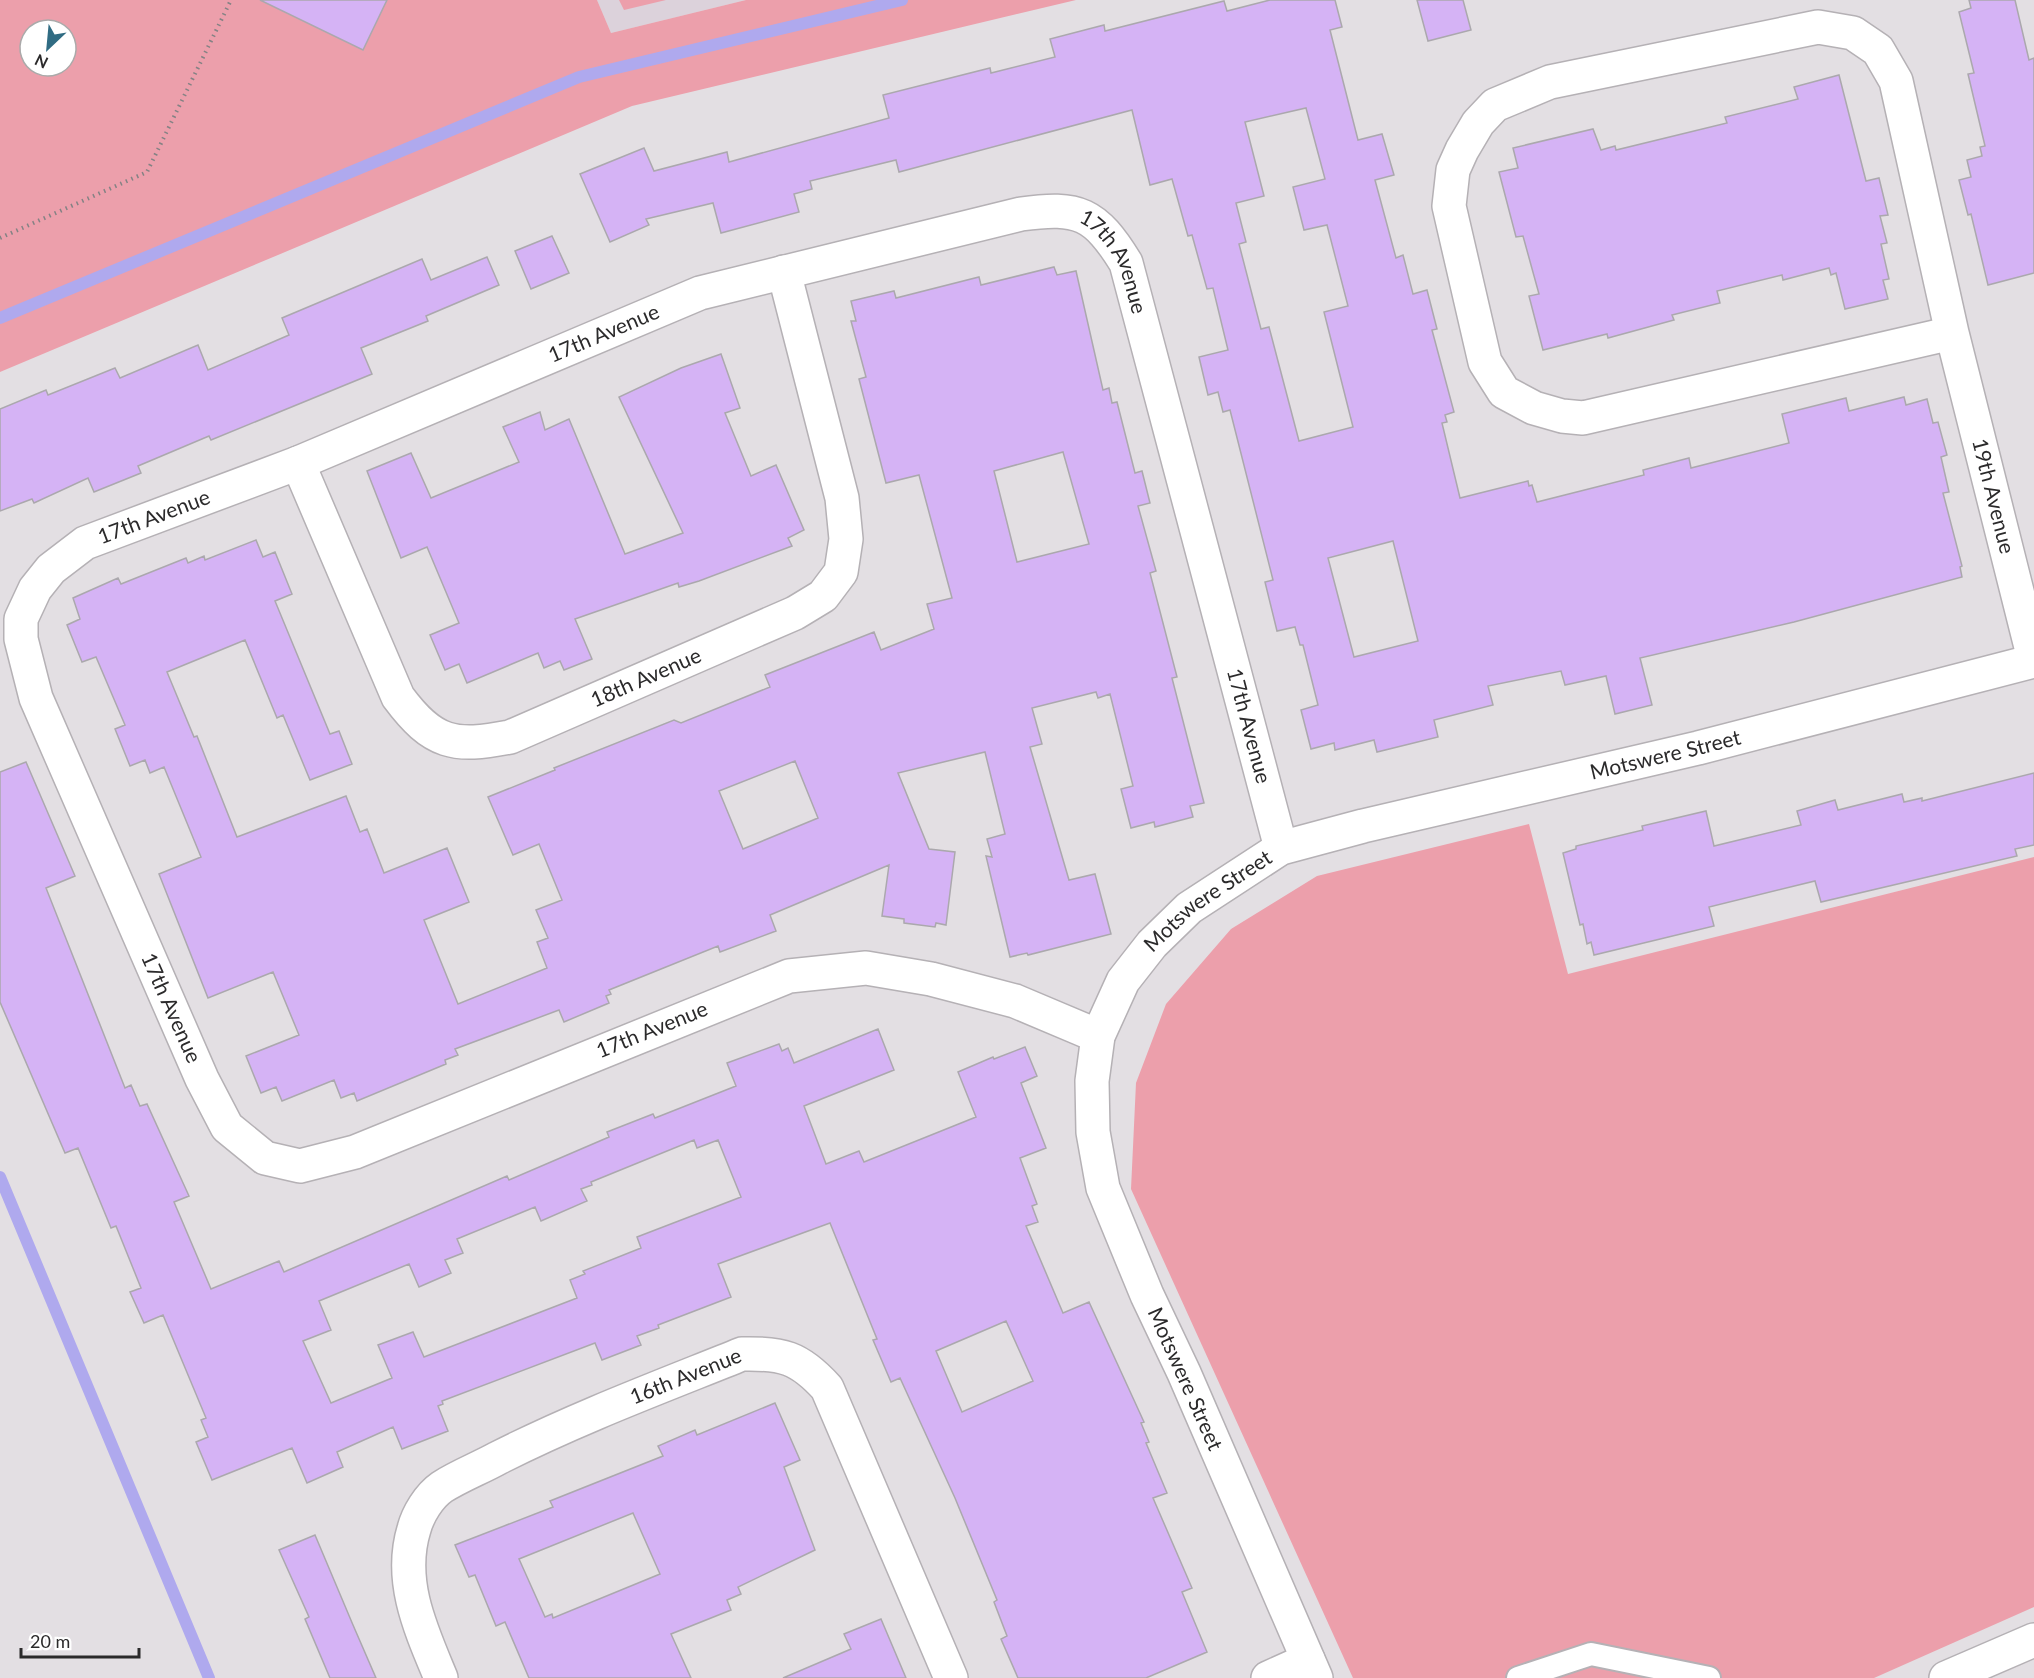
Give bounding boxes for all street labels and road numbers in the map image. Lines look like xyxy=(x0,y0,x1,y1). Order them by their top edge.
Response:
street label: 17th Avenue xyxy=(1076,203,1153,316)
street label: 17th Avenue xyxy=(544,298,662,367)
street label: 19th Avenue xyxy=(1968,436,2021,556)
street label: 17th Avenue xyxy=(94,483,213,548)
street label: 18th Avenue xyxy=(586,641,704,711)
street label: 17th Avenue xyxy=(1223,665,1277,786)
street label: Motswere Street xyxy=(1587,723,1743,784)
street label: Motswere Street xyxy=(1138,843,1276,956)
street label: 17th Avenue xyxy=(137,948,208,1066)
street label: 17th Avenue xyxy=(592,995,711,1062)
street label: Motswere Street xyxy=(1144,1303,1229,1454)
street label: 16th Avenue xyxy=(626,1342,745,1409)

